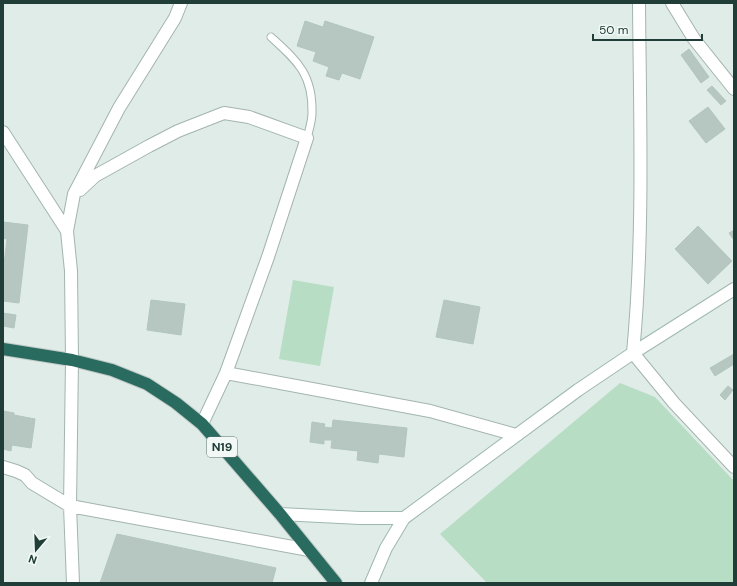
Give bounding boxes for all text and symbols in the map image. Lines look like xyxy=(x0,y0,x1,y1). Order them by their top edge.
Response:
scale bar xyxy=(593,16,702,42)
text: 50 m xyxy=(599,22,628,38)
road number: N19 xyxy=(207,437,237,457)
north arrow xyxy=(16,530,56,570)
text: N xyxy=(27,552,39,567)

